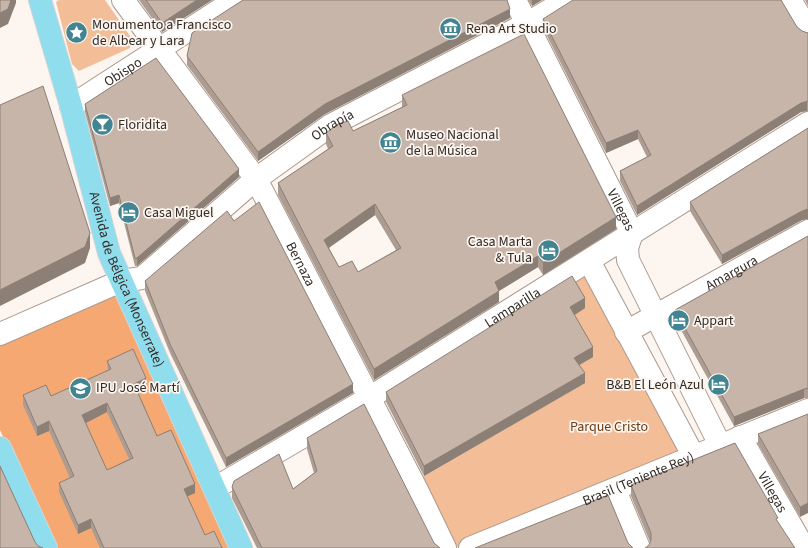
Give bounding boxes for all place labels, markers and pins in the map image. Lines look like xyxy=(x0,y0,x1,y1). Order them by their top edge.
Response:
place label: Monumento a Francisco de Albear y Lara xyxy=(92,15,231,51)
museum icon: Rena Art Studio xyxy=(438,16,464,42)
place label: Rena Art Studio xyxy=(466,19,557,39)
place icon: Monumento a Francisco de Albear y Lara xyxy=(64,20,90,46)
bar icon: Floridita xyxy=(89,112,115,138)
place label: Floridita xyxy=(118,115,167,135)
place label: Museo Nacional de la Música xyxy=(406,125,499,161)
museum icon: Museo Nacional de la Música xyxy=(378,130,404,156)
hotel icon: Casa Miguel xyxy=(116,200,142,226)
place label: Casa Miguel xyxy=(144,203,214,223)
place label: Casa Marta & Tula xyxy=(468,232,532,268)
hotel icon: Casa Marta & Tula xyxy=(535,237,561,263)
hotel icon: Appart xyxy=(666,308,692,334)
place label: Appart xyxy=(694,311,734,331)
hotel icon: B&B El León Azul xyxy=(706,372,732,398)
school or university icon: IPU José Martí xyxy=(68,375,94,401)
place label: B&B El León Azul xyxy=(606,375,704,395)
place label: IPU José Martí xyxy=(96,378,180,398)

